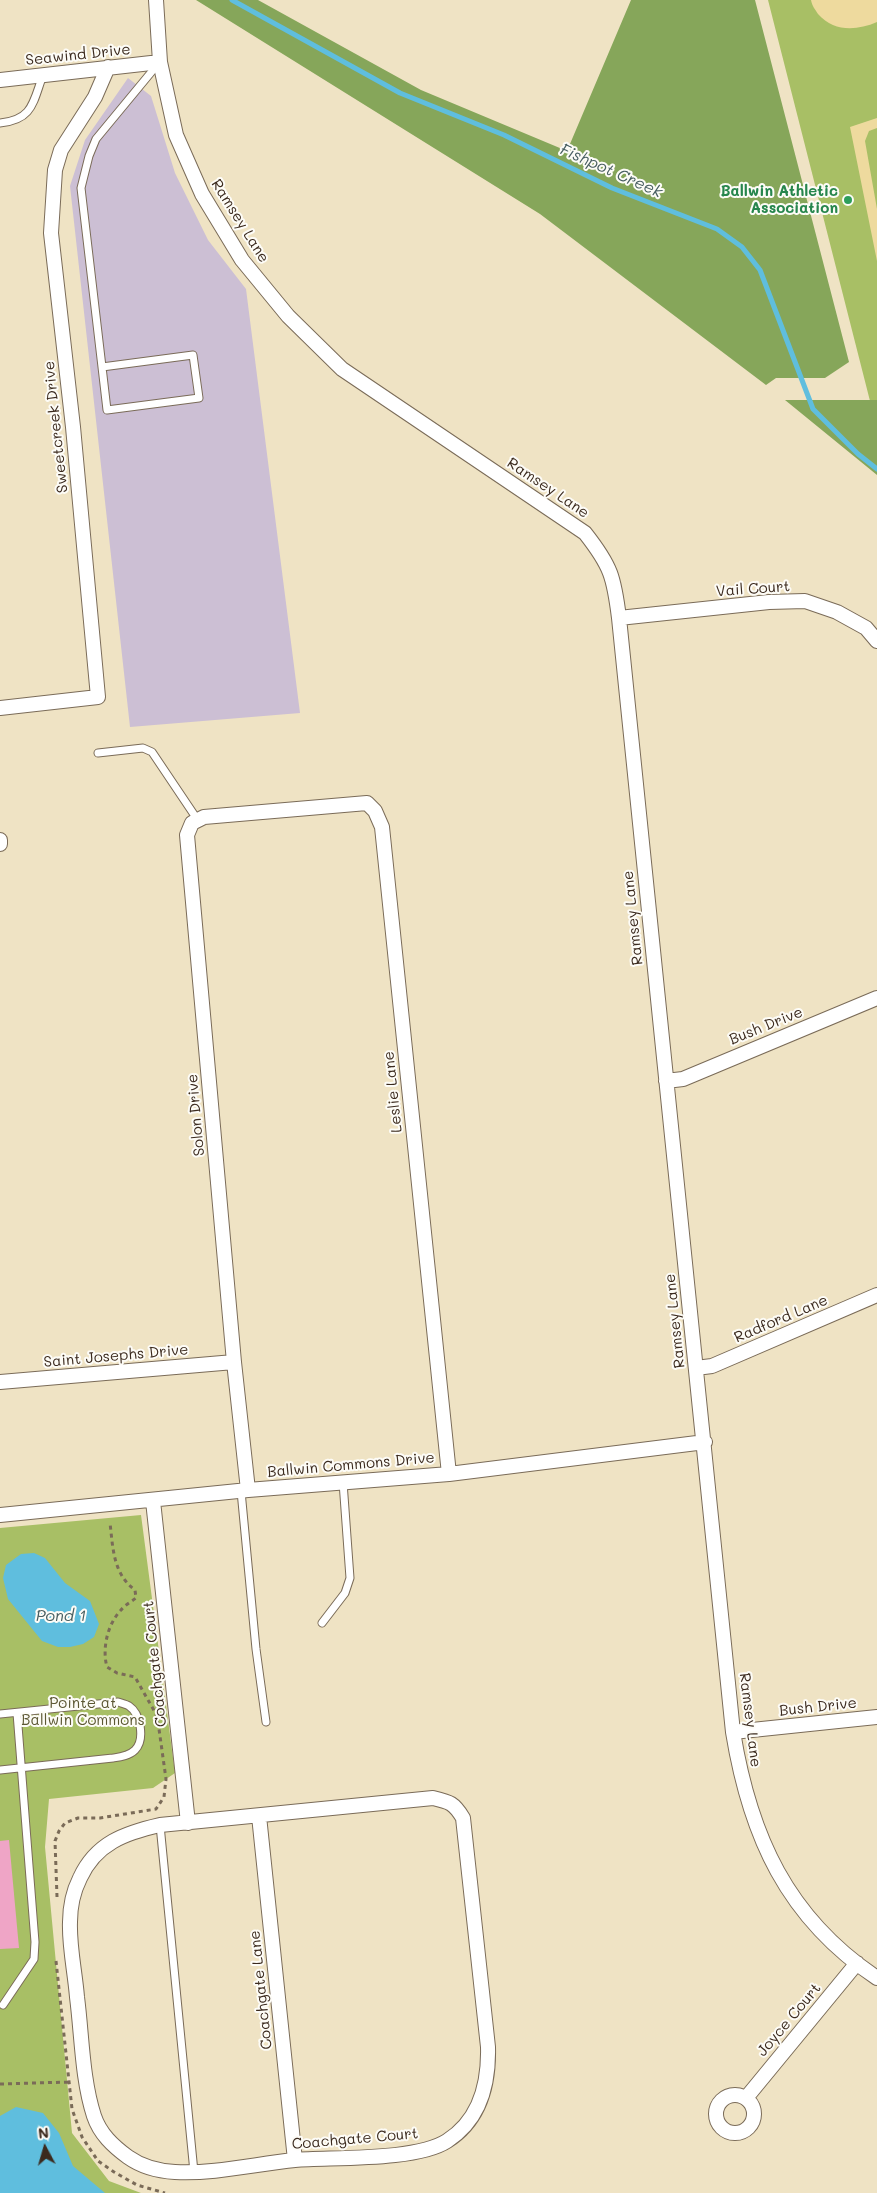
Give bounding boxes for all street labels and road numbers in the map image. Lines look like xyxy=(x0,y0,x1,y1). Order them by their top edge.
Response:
street label: Seawind Drive xyxy=(25,41,131,69)
street label: Ramsey Lane xyxy=(207,176,273,266)
street label: Sweetcreek Drive xyxy=(40,360,72,494)
street label: Ramsey Lane xyxy=(504,454,592,522)
street label: Vail Court xyxy=(715,577,791,601)
street label: Ramsey Lane xyxy=(619,870,647,966)
street label: Bush Drive xyxy=(727,1003,805,1049)
street label: Leslie Lane xyxy=(380,1050,406,1134)
street label: Solon Drive xyxy=(183,1073,209,1157)
street label: Ramsey Lane xyxy=(661,1273,689,1369)
street label: Radford Lane xyxy=(732,1291,830,1347)
street label: Saint Josephs Drive xyxy=(43,1341,189,1371)
street label: Ballwin Commons Drive xyxy=(267,1449,435,1481)
street label: Coachgate Court xyxy=(139,1600,171,1728)
street label: Ramsey Lane xyxy=(735,1672,765,1768)
street label: Bush Drive xyxy=(778,1694,858,1720)
street label: Coachgate Lane xyxy=(246,1929,276,2051)
street label: Joyce Court xyxy=(753,1980,825,2060)
street label: Coachgate Court xyxy=(291,2125,419,2153)

